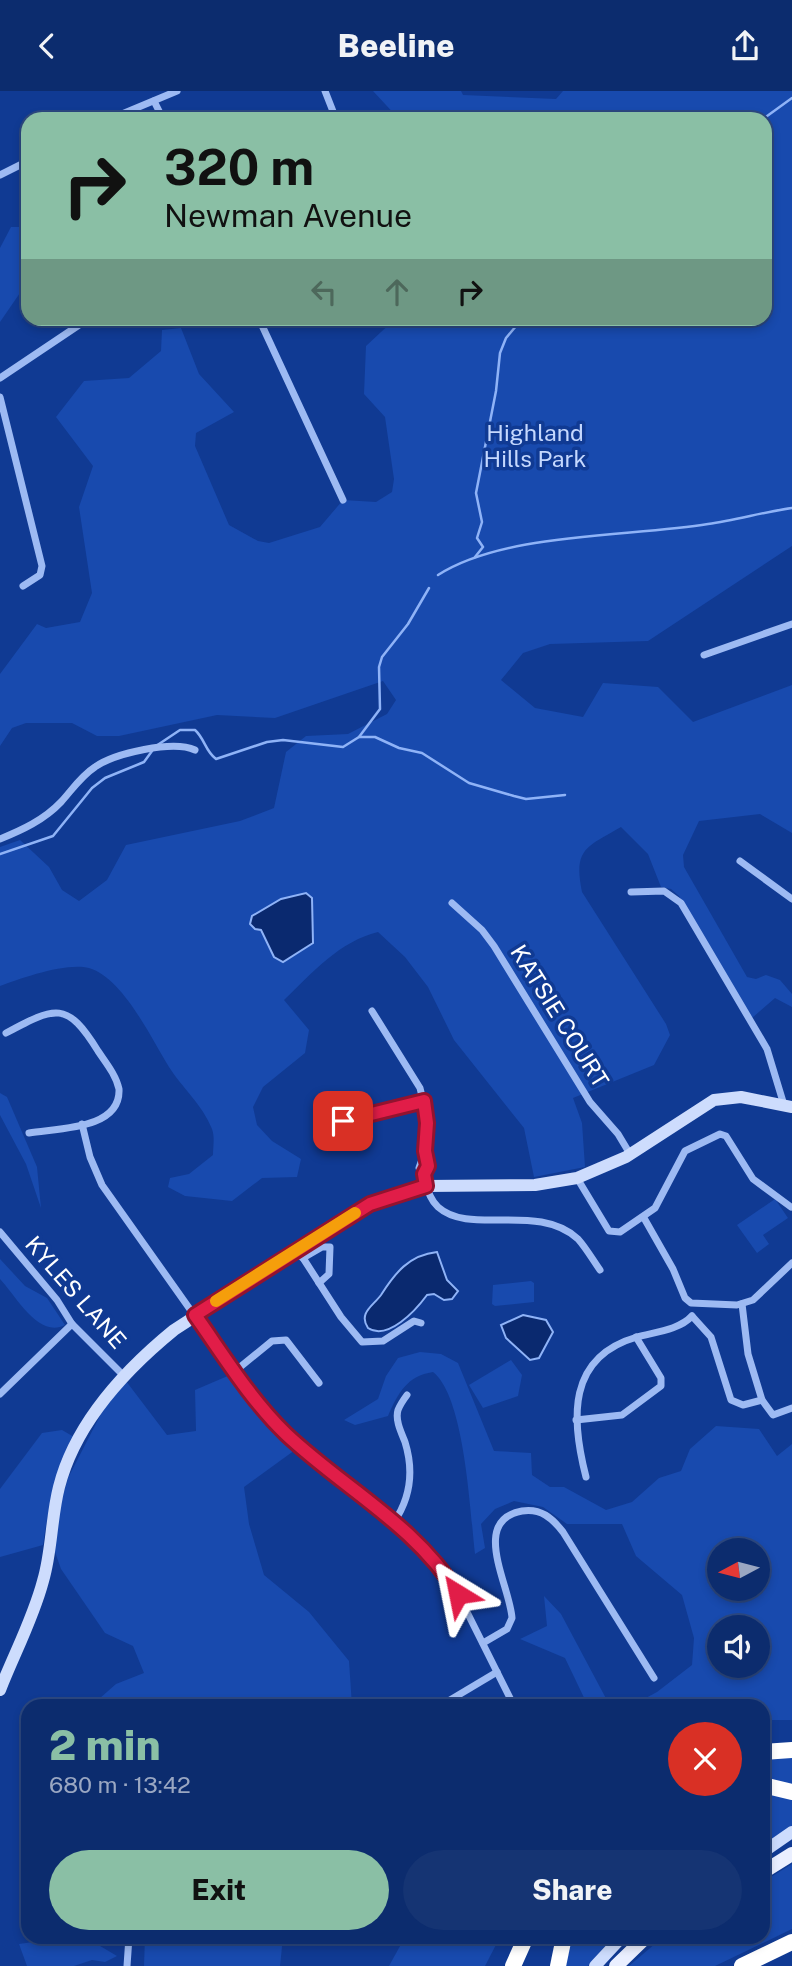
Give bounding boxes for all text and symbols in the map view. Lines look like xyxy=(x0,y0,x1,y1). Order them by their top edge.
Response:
icon: back xyxy=(28,27,66,65)
text: Beeline xyxy=(338,27,454,64)
icon: share xyxy=(726,27,764,65)
text: 320 m xyxy=(164,138,314,196)
icon: right xyxy=(49,140,140,231)
text: Newman Avenue xyxy=(164,197,412,234)
icon: left xyxy=(305,273,343,311)
icon: ahead xyxy=(378,273,416,311)
icon: right xyxy=(451,273,489,311)
park label: Highland Hills Park xyxy=(484,419,587,472)
street label: KATSIE COURT xyxy=(505,940,615,1093)
pin xyxy=(313,1091,373,1151)
icon: arrive xyxy=(324,1102,362,1140)
street label: KYLES LANE xyxy=(20,1230,132,1354)
north arrow xyxy=(707,1538,770,1601)
map controls xyxy=(707,1538,770,1678)
position arrow xyxy=(421,1557,495,1631)
button: sound xyxy=(707,1615,770,1678)
text: 2 min xyxy=(49,1720,161,1769)
button: close xyxy=(668,1722,742,1796)
text: 680 m · 13:42 xyxy=(49,1771,191,1798)
button: Exit xyxy=(49,1850,389,1930)
button: Share xyxy=(403,1850,742,1930)

